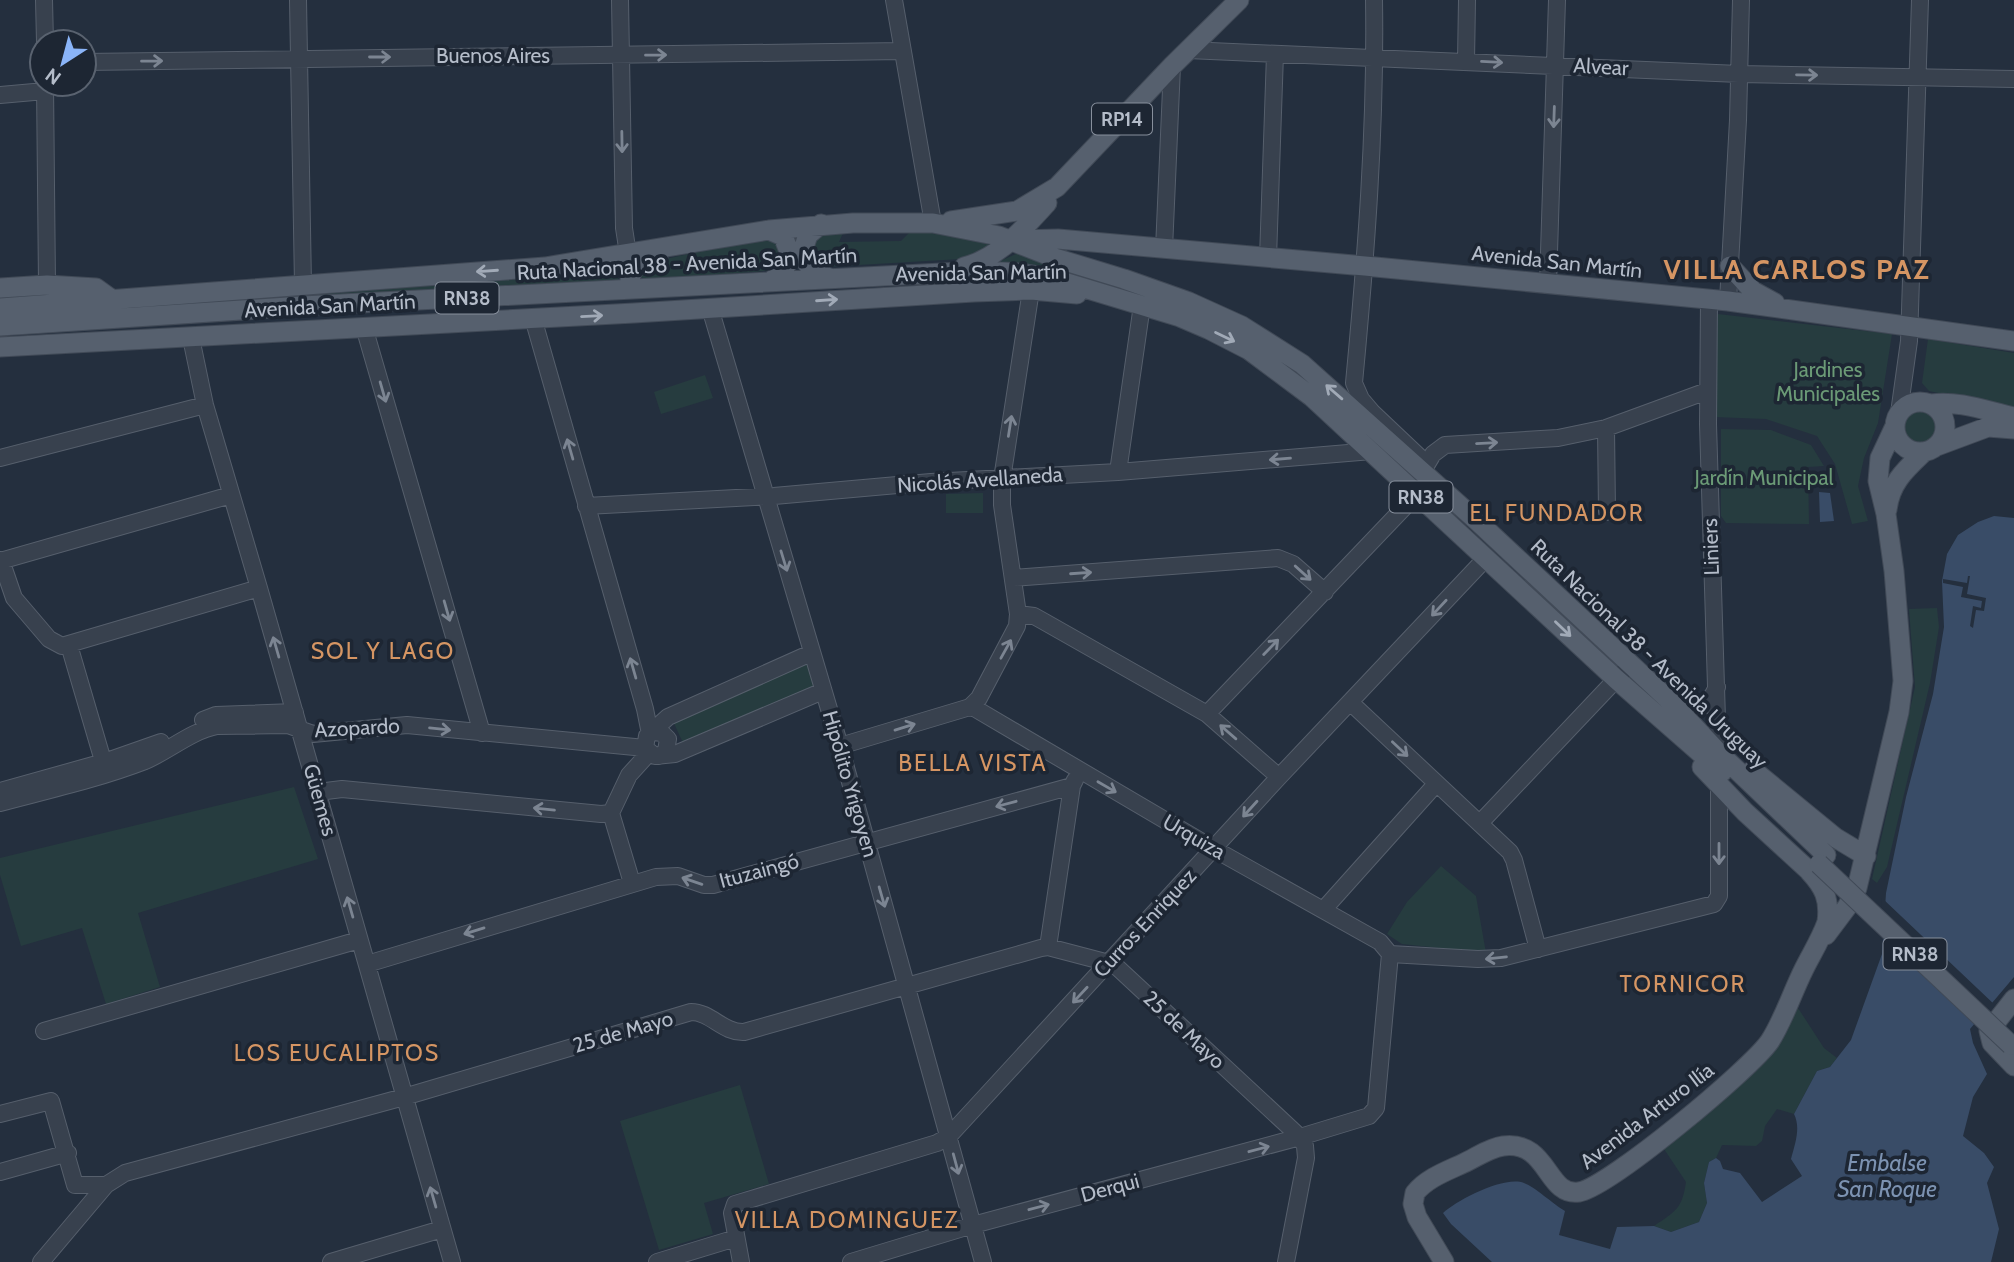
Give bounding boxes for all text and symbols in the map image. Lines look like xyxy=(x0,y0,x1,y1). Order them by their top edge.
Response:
north arrow xyxy=(28,28,98,98)
street label: Buenos Aires xyxy=(436,43,550,68)
one-way arrow xyxy=(644,48,667,61)
one-way arrow xyxy=(368,50,391,64)
street label: Alvear xyxy=(1573,53,1630,80)
one-way arrow xyxy=(140,54,163,67)
one-way arrow xyxy=(1480,56,1503,69)
text: N xyxy=(41,63,65,90)
one-way arrow xyxy=(1795,69,1818,82)
road number: RP14 xyxy=(1092,104,1152,134)
one-way arrow xyxy=(1548,105,1561,128)
one-way arrow xyxy=(615,130,629,153)
street label: Avenida San Martín xyxy=(1470,240,1644,283)
street label: Ruta Nacional 38 - Avenida San Martín xyxy=(516,242,858,285)
district label: VILLA CARLOS PAZ xyxy=(1663,252,1931,286)
street label: Avenida San Martín xyxy=(895,259,1067,286)
one-way arrow xyxy=(476,265,499,278)
road number: RN38 xyxy=(435,282,498,314)
street label: Avenida San Martín xyxy=(244,289,416,322)
one-way arrow xyxy=(815,293,838,306)
one-way arrow xyxy=(580,309,603,322)
one-way arrow xyxy=(1214,330,1235,344)
park label: Jardines Municipales xyxy=(1776,357,1880,406)
one-way arrow xyxy=(378,381,391,403)
one-way arrow xyxy=(1325,384,1343,400)
one-way arrow xyxy=(1004,415,1017,438)
one-way arrow xyxy=(1475,437,1498,450)
one-way arrow xyxy=(563,438,576,461)
one-way arrow xyxy=(1269,453,1292,466)
street label: Nicolás Avellaneda xyxy=(896,461,1064,498)
park label: Jardín Municipal xyxy=(1694,465,1833,490)
road number: RN38 xyxy=(1390,482,1452,512)
district label: EL FUNDADOR xyxy=(1469,499,1645,527)
street label: Liniers xyxy=(1697,518,1724,576)
street label: Ruta Nacional 38 - Avenida Uruguay xyxy=(1526,534,1773,774)
one-way arrow xyxy=(779,550,792,572)
one-way arrow xyxy=(1294,565,1312,581)
one-way arrow xyxy=(1069,566,1092,579)
one-way arrow xyxy=(1431,599,1448,616)
one-way arrow xyxy=(441,600,454,622)
one-way arrow xyxy=(1555,620,1572,637)
one-way arrow xyxy=(269,636,282,658)
district label: SOL Y LAGO xyxy=(311,637,455,665)
one-way arrow xyxy=(999,639,1013,660)
one-way arrow xyxy=(1263,639,1280,656)
one-way arrow xyxy=(626,657,639,679)
street label: Hipólito Yrigoyen xyxy=(818,708,883,860)
street label: Azopardo xyxy=(314,713,400,742)
one-way arrow xyxy=(894,719,916,732)
one-way arrow xyxy=(428,722,451,735)
one-way arrow xyxy=(1219,725,1237,741)
one-way arrow xyxy=(1391,741,1408,758)
district label: BELLA VISTA xyxy=(898,749,1048,777)
street label: Güemes xyxy=(298,761,343,839)
one-way arrow xyxy=(1097,780,1117,794)
one-way arrow xyxy=(995,798,1017,811)
one-way arrow xyxy=(1242,800,1258,818)
one-way arrow xyxy=(533,802,555,815)
street label: Urquiza xyxy=(1158,809,1230,864)
one-way arrow xyxy=(1712,842,1726,865)
street label: Ituzaingó xyxy=(716,848,801,893)
street label: Curros Enriquez xyxy=(1088,863,1201,982)
one-way arrow xyxy=(682,874,704,886)
one-way arrow xyxy=(876,886,889,908)
one-way arrow xyxy=(343,896,356,919)
one-way arrow xyxy=(463,926,485,939)
road number: RN38 xyxy=(1884,938,1946,970)
one-way arrow xyxy=(1485,951,1508,964)
district label: TORNICOR xyxy=(1620,970,1746,998)
street label: 25 de Mayo xyxy=(1138,985,1230,1074)
one-way arrow xyxy=(1071,986,1088,1003)
street label: 25 de Mayo xyxy=(570,1005,676,1058)
district label: LOS EUCALIPTOS xyxy=(234,1039,440,1067)
street label: Avenida Arturo Ilía xyxy=(1575,1057,1718,1174)
one-way arrow xyxy=(1247,1141,1269,1154)
water label: Embalse San Roque xyxy=(1837,1149,1937,1203)
one-way arrow xyxy=(951,1152,964,1174)
street label: Derqui xyxy=(1078,1168,1142,1207)
one-way arrow xyxy=(425,1186,438,1208)
one-way arrow xyxy=(1028,1200,1050,1213)
district label: VILLA DOMINGUEZ xyxy=(735,1206,959,1234)

